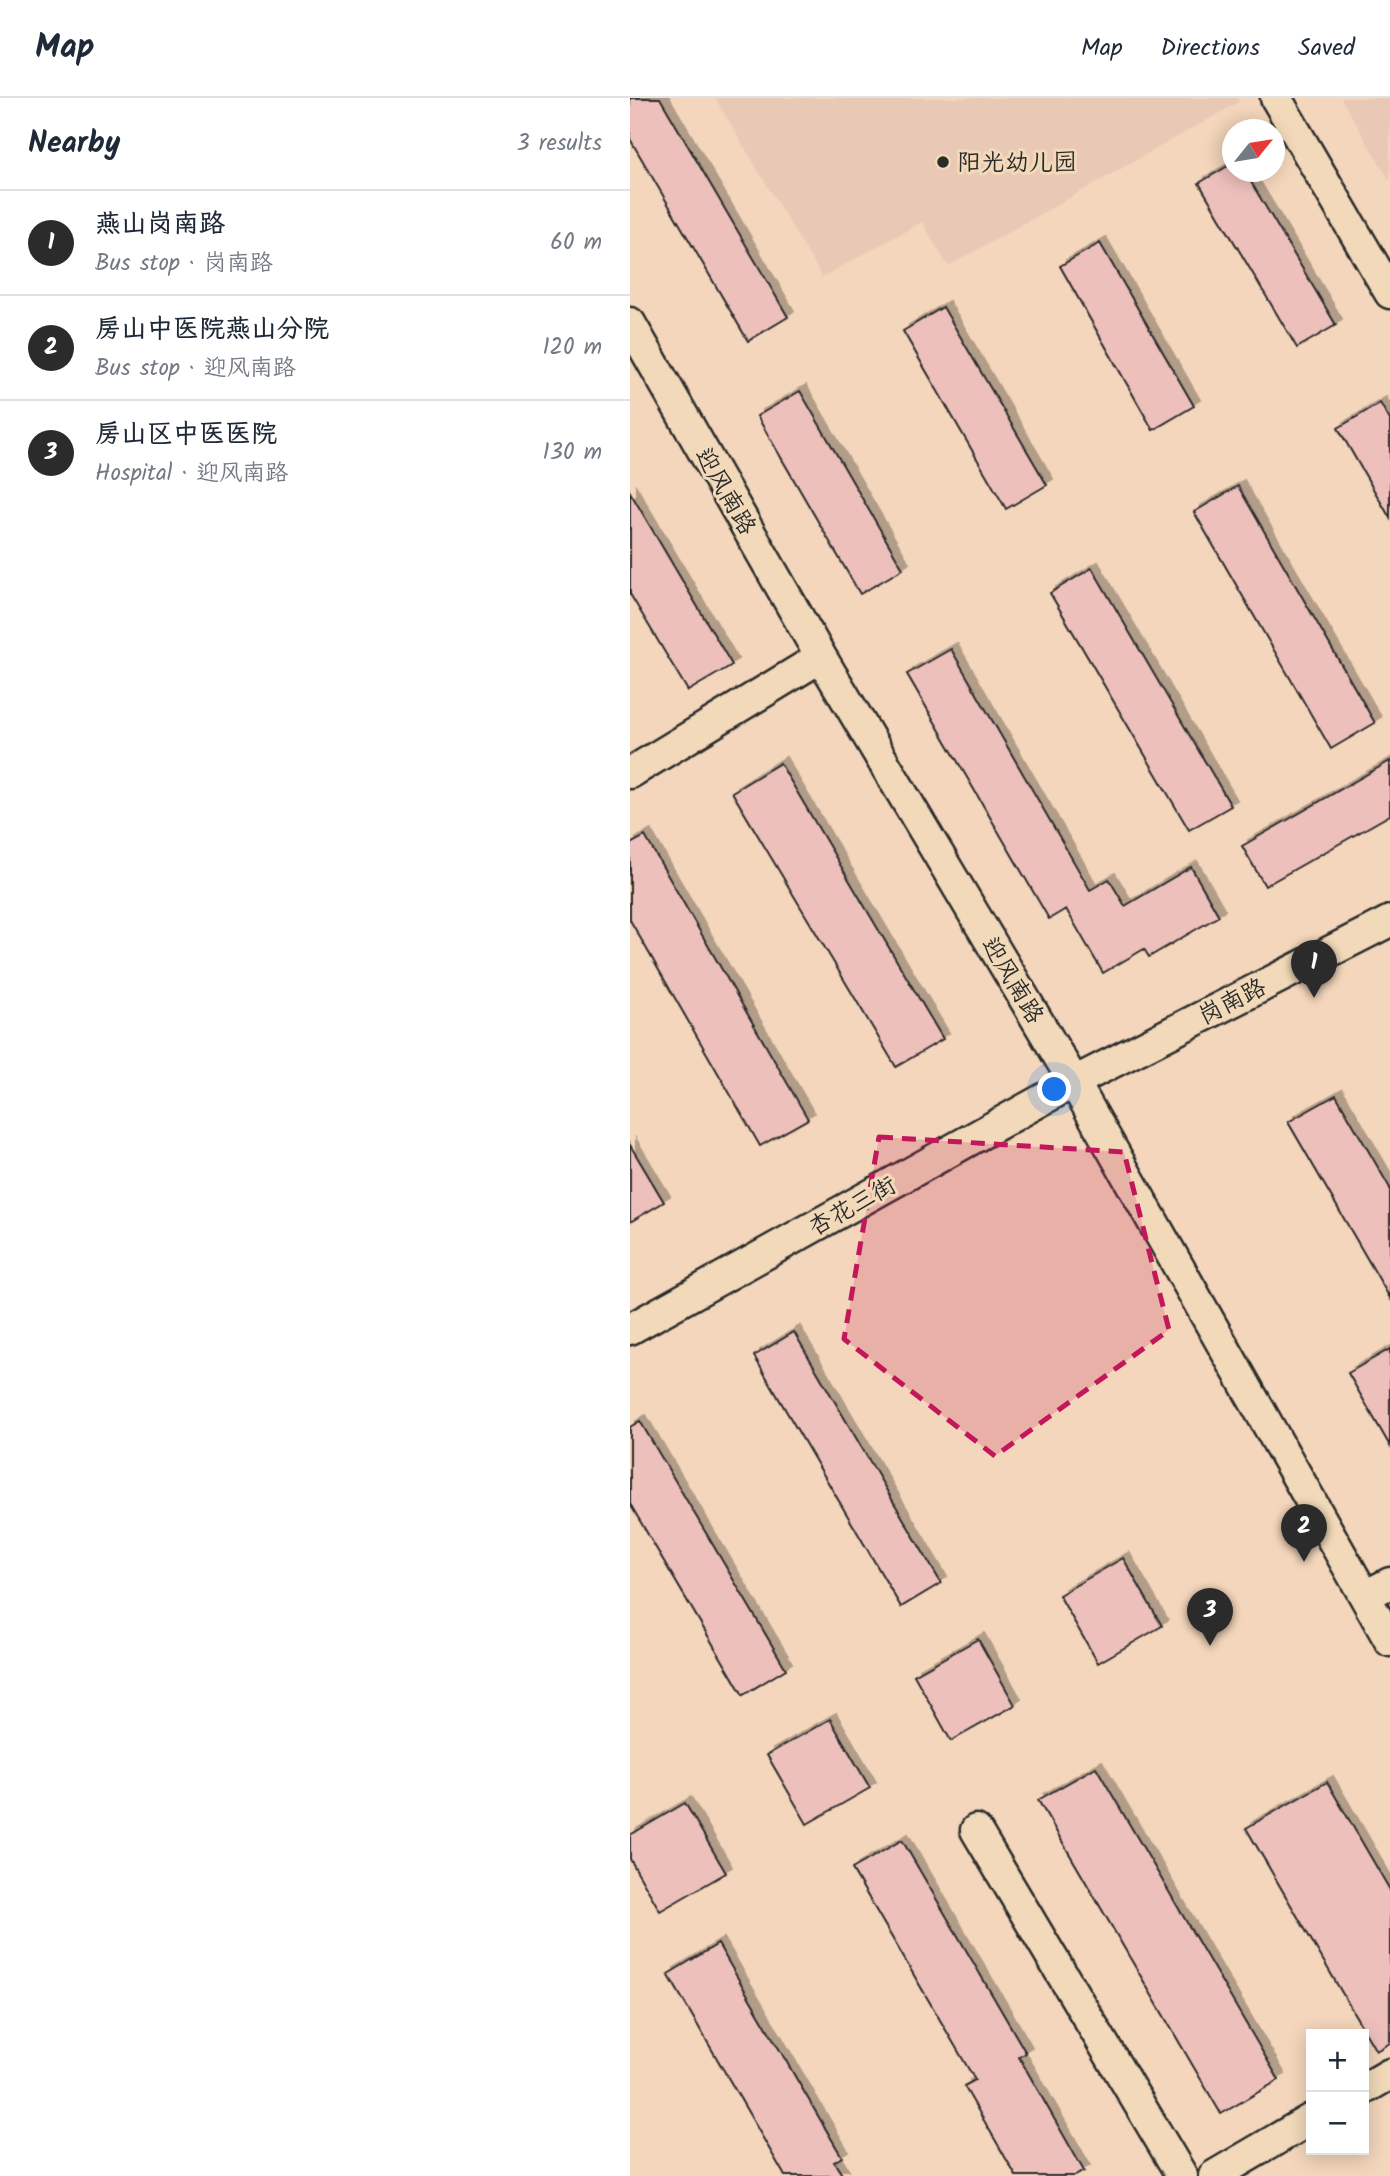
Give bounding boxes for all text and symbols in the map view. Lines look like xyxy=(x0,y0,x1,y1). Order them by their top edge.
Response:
text: Map xyxy=(35,22,95,75)
text: Map xyxy=(1081,29,1123,68)
text: Directions xyxy=(1161,29,1260,68)
text: Saved xyxy=(1298,29,1355,68)
north arrow xyxy=(1222,119,1285,182)
text: Nearby xyxy=(28,120,120,168)
text: 3 results xyxy=(516,126,602,162)
place label: 阳光幼儿园 xyxy=(957,144,1077,183)
marker: 阳光幼儿园 xyxy=(935,154,951,170)
text: 燕山岗南路 xyxy=(95,204,225,246)
text: 1 xyxy=(48,225,54,261)
text: 60 m xyxy=(550,225,602,261)
text: Bus stop · 岗南路 xyxy=(95,246,273,282)
text: 房山中医院燕山分院 xyxy=(95,309,329,351)
text: 2 xyxy=(44,330,58,366)
text: 120 m xyxy=(542,330,602,366)
text: Bus stop · 迎风南路 xyxy=(95,351,296,387)
text: 房山区中医医院 xyxy=(95,414,277,456)
text: 3 xyxy=(45,435,57,471)
text: 130 m xyxy=(543,435,602,471)
street label: 迎风南路 xyxy=(684,440,766,543)
text: Hospital · 迎风南路 xyxy=(95,456,288,492)
street label: 迎风南路 xyxy=(970,930,1053,1032)
pin: 1 xyxy=(1291,940,1337,998)
street label: 岗南路 xyxy=(1192,969,1274,1036)
your location xyxy=(1037,1072,1071,1106)
street label: 杏花三街 xyxy=(801,1167,904,1248)
pin: 2 xyxy=(1281,1504,1327,1562)
pin: 3 xyxy=(1187,1588,1233,1646)
map controls xyxy=(1306,2029,1369,2155)
button: + xyxy=(1306,2029,1369,2092)
button: − xyxy=(1306,2092,1369,2155)

